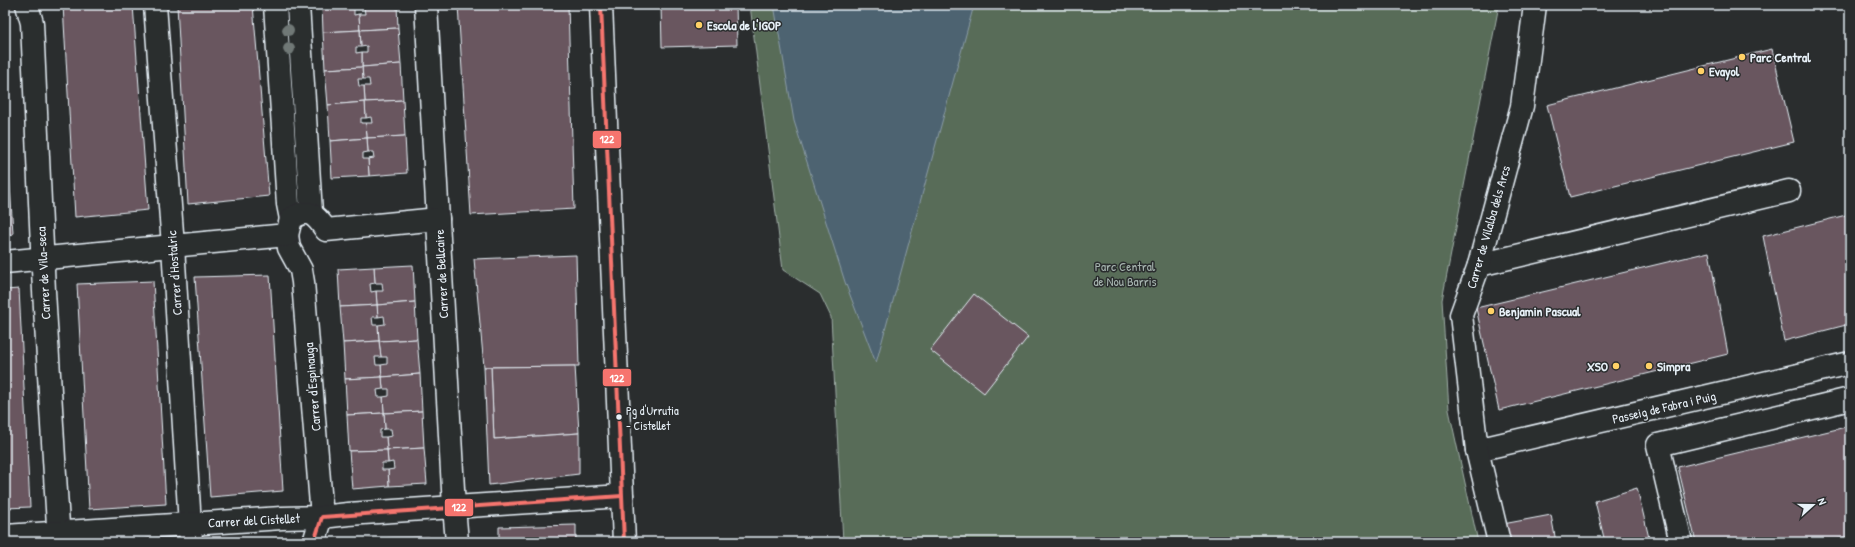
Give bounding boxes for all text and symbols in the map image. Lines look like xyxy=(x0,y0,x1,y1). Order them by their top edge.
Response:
place label: Escola de l'IGOP xyxy=(707,16,781,34)
marker: Escola de l'IGOP xyxy=(694,20,704,30)
place label: Parc Central xyxy=(1750,48,1811,66)
marker: Parc Central xyxy=(1737,52,1747,62)
place label: Evayol xyxy=(1709,62,1740,81)
marker: Evayol xyxy=(1696,66,1706,76)
line badge: 122 xyxy=(592,130,622,149)
text: 122 xyxy=(600,132,615,146)
street label: Carrer de Vilalba dels Arcs xyxy=(1462,163,1514,291)
street label: Carrer de Vila-seca xyxy=(32,226,54,320)
street label: Carrer de Bellcaire xyxy=(430,229,452,319)
street label: Carrer d'Hostalric xyxy=(162,230,186,316)
park label: Parc Central de Nou Barris xyxy=(1093,257,1157,290)
place label: Benjamin Pascual xyxy=(1499,302,1581,320)
marker: Benjamin Pascual xyxy=(1486,306,1496,316)
street label: Carrer d'Espinauga xyxy=(299,342,325,432)
place label: XSO xyxy=(1587,357,1609,375)
place label: Simpra xyxy=(1657,357,1691,376)
marker: XSO xyxy=(1611,361,1621,371)
marker: Simpra xyxy=(1644,361,1654,371)
line badge: 122 xyxy=(602,368,632,387)
text: 122 xyxy=(610,371,625,385)
street label: Passeig de Fabra i Puig xyxy=(1610,386,1718,428)
place label: Pg d'Urrutia - Cistellet xyxy=(626,402,679,434)
marker: Pg d'Urrutia - Cistellet xyxy=(614,412,624,422)
north arrow xyxy=(1793,485,1833,525)
text: N xyxy=(1815,496,1830,507)
line badge: 122 xyxy=(444,498,474,517)
text: 122 xyxy=(452,500,467,514)
street label: Carrer del Cistellet xyxy=(208,509,301,531)

